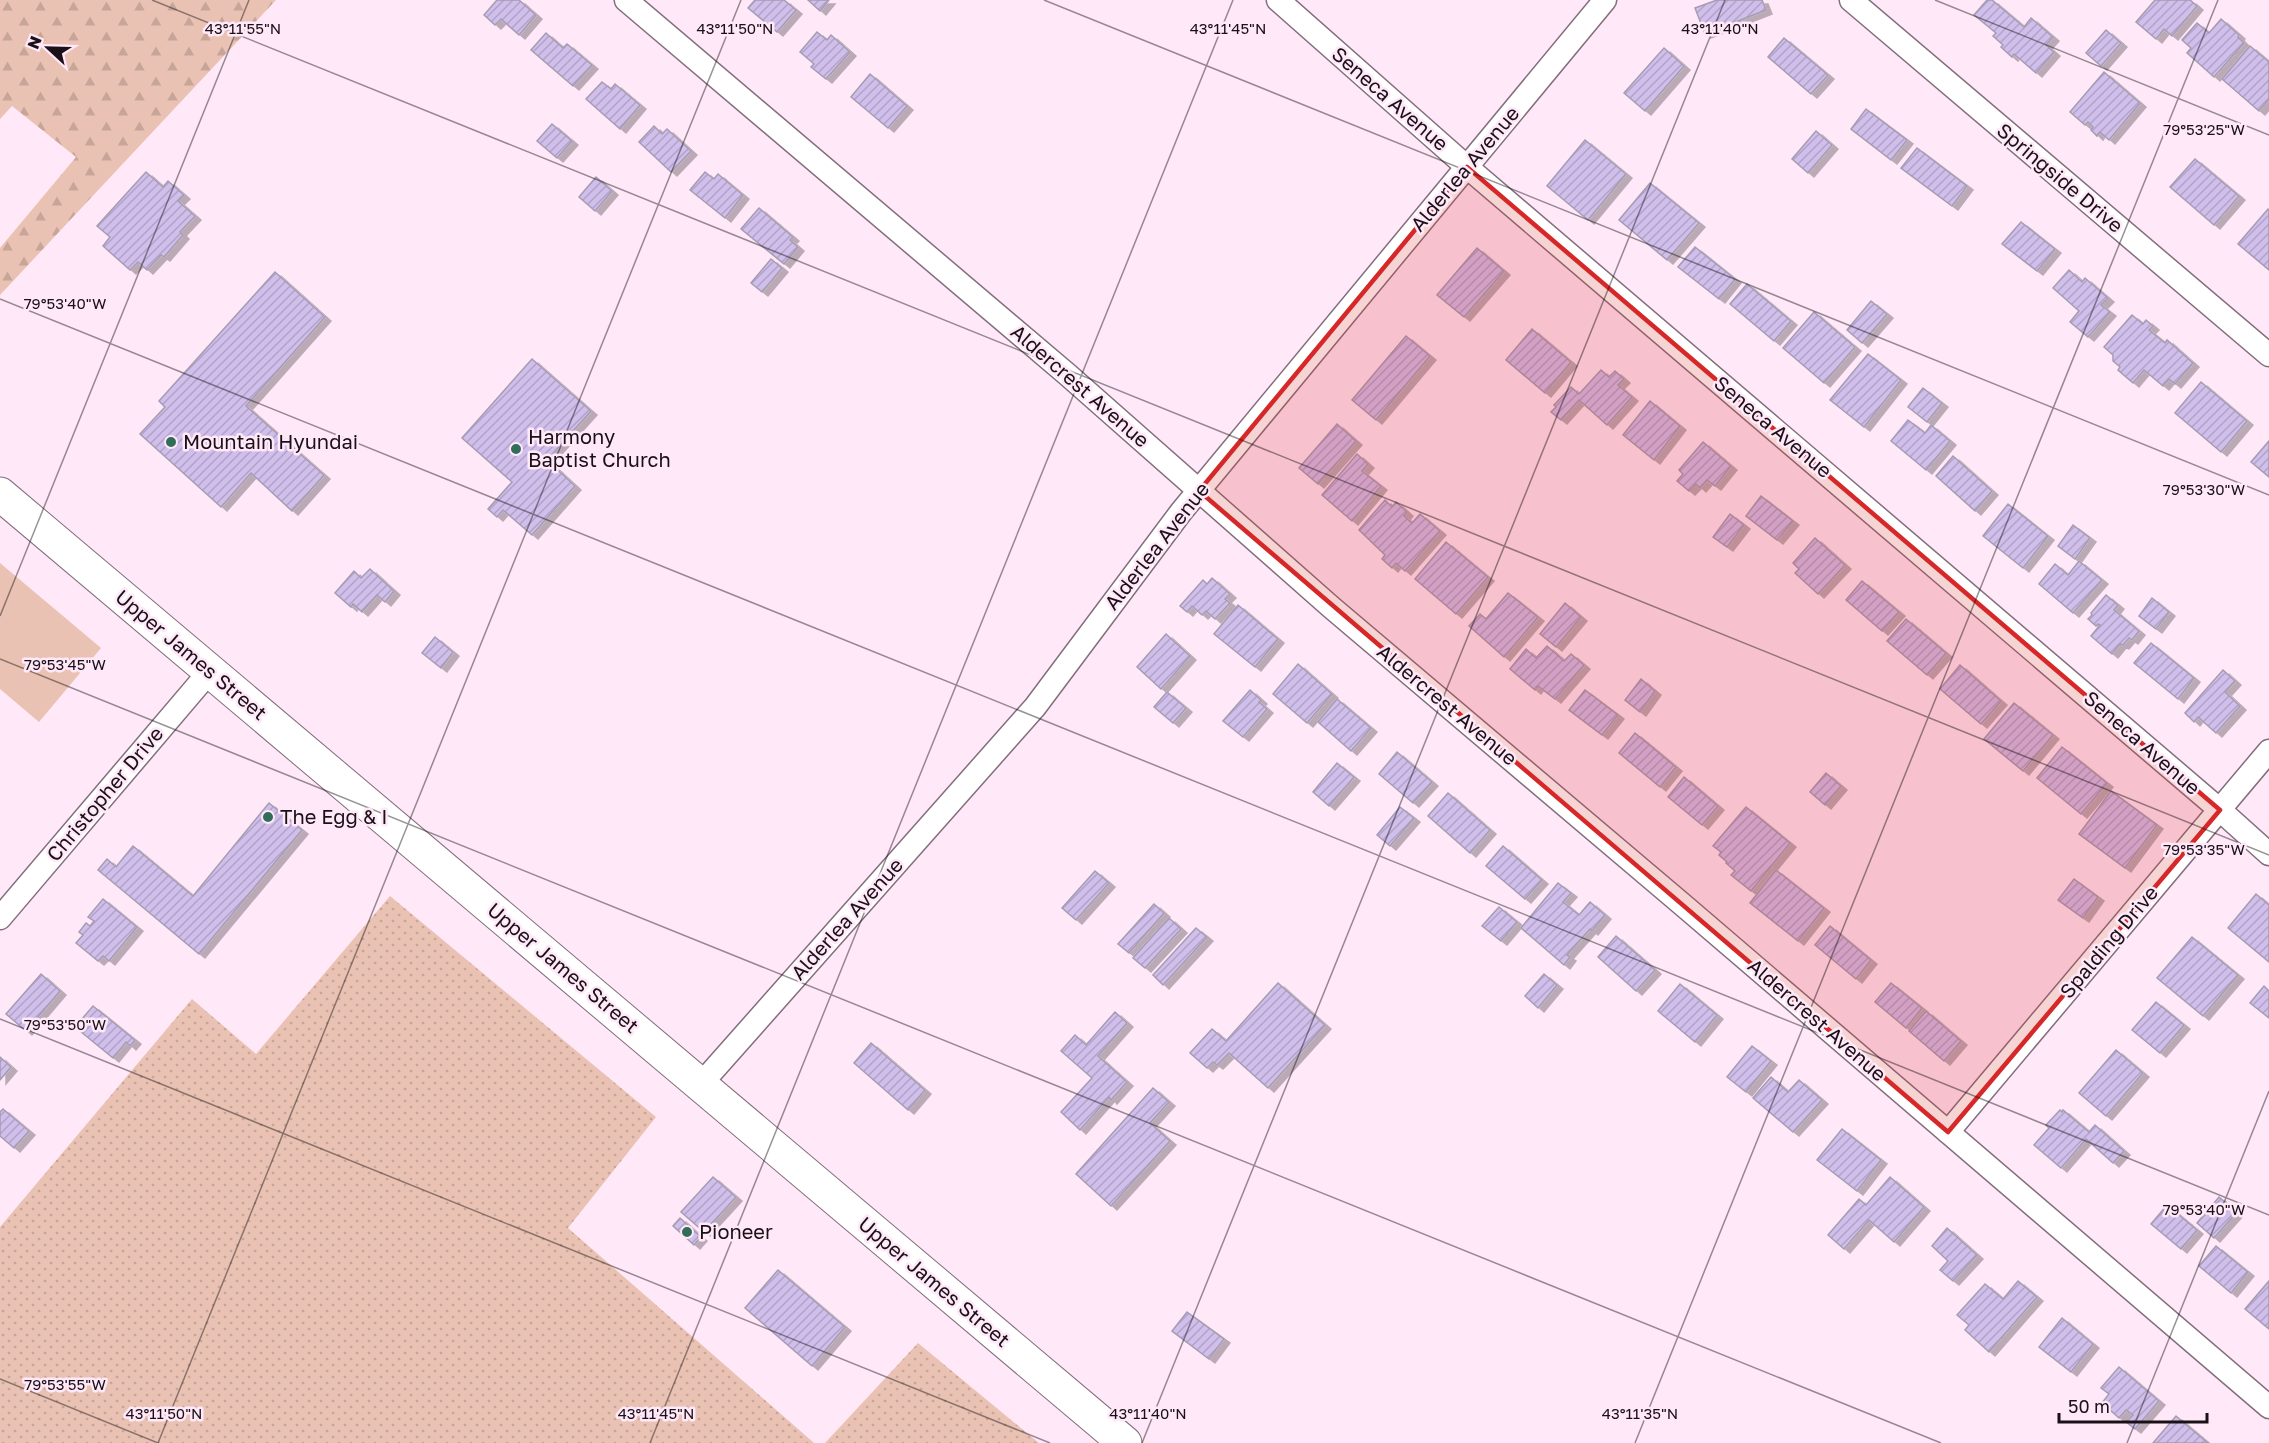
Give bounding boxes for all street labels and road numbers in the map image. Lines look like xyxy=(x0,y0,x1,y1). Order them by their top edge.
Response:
street label: Seneca Avenue xyxy=(1328,41,1454,155)
street label: Alderlea Avenue xyxy=(1405,101,1523,236)
street label: Springside Drive xyxy=(1993,117,2129,237)
street label: Aldercrest Avenue xyxy=(1007,319,1155,452)
street label: Seneca Avenue xyxy=(1710,370,1837,482)
street label: Alderlea Avenue xyxy=(1099,477,1214,614)
street label: Upper James Street xyxy=(111,584,272,725)
street label: Aldercrest Avenue xyxy=(1373,639,1522,770)
street label: Seneca Avenue xyxy=(2080,685,2206,799)
street label: Christopher Drive xyxy=(41,721,167,866)
street label: Alderlea Avenue xyxy=(785,852,907,984)
street label: Spalding Drive xyxy=(2054,880,2162,1002)
street label: Upper James Street xyxy=(483,897,644,1038)
street label: Aldercrest Avenue xyxy=(1744,953,1892,1086)
street label: Upper James Street xyxy=(854,1211,1015,1352)

